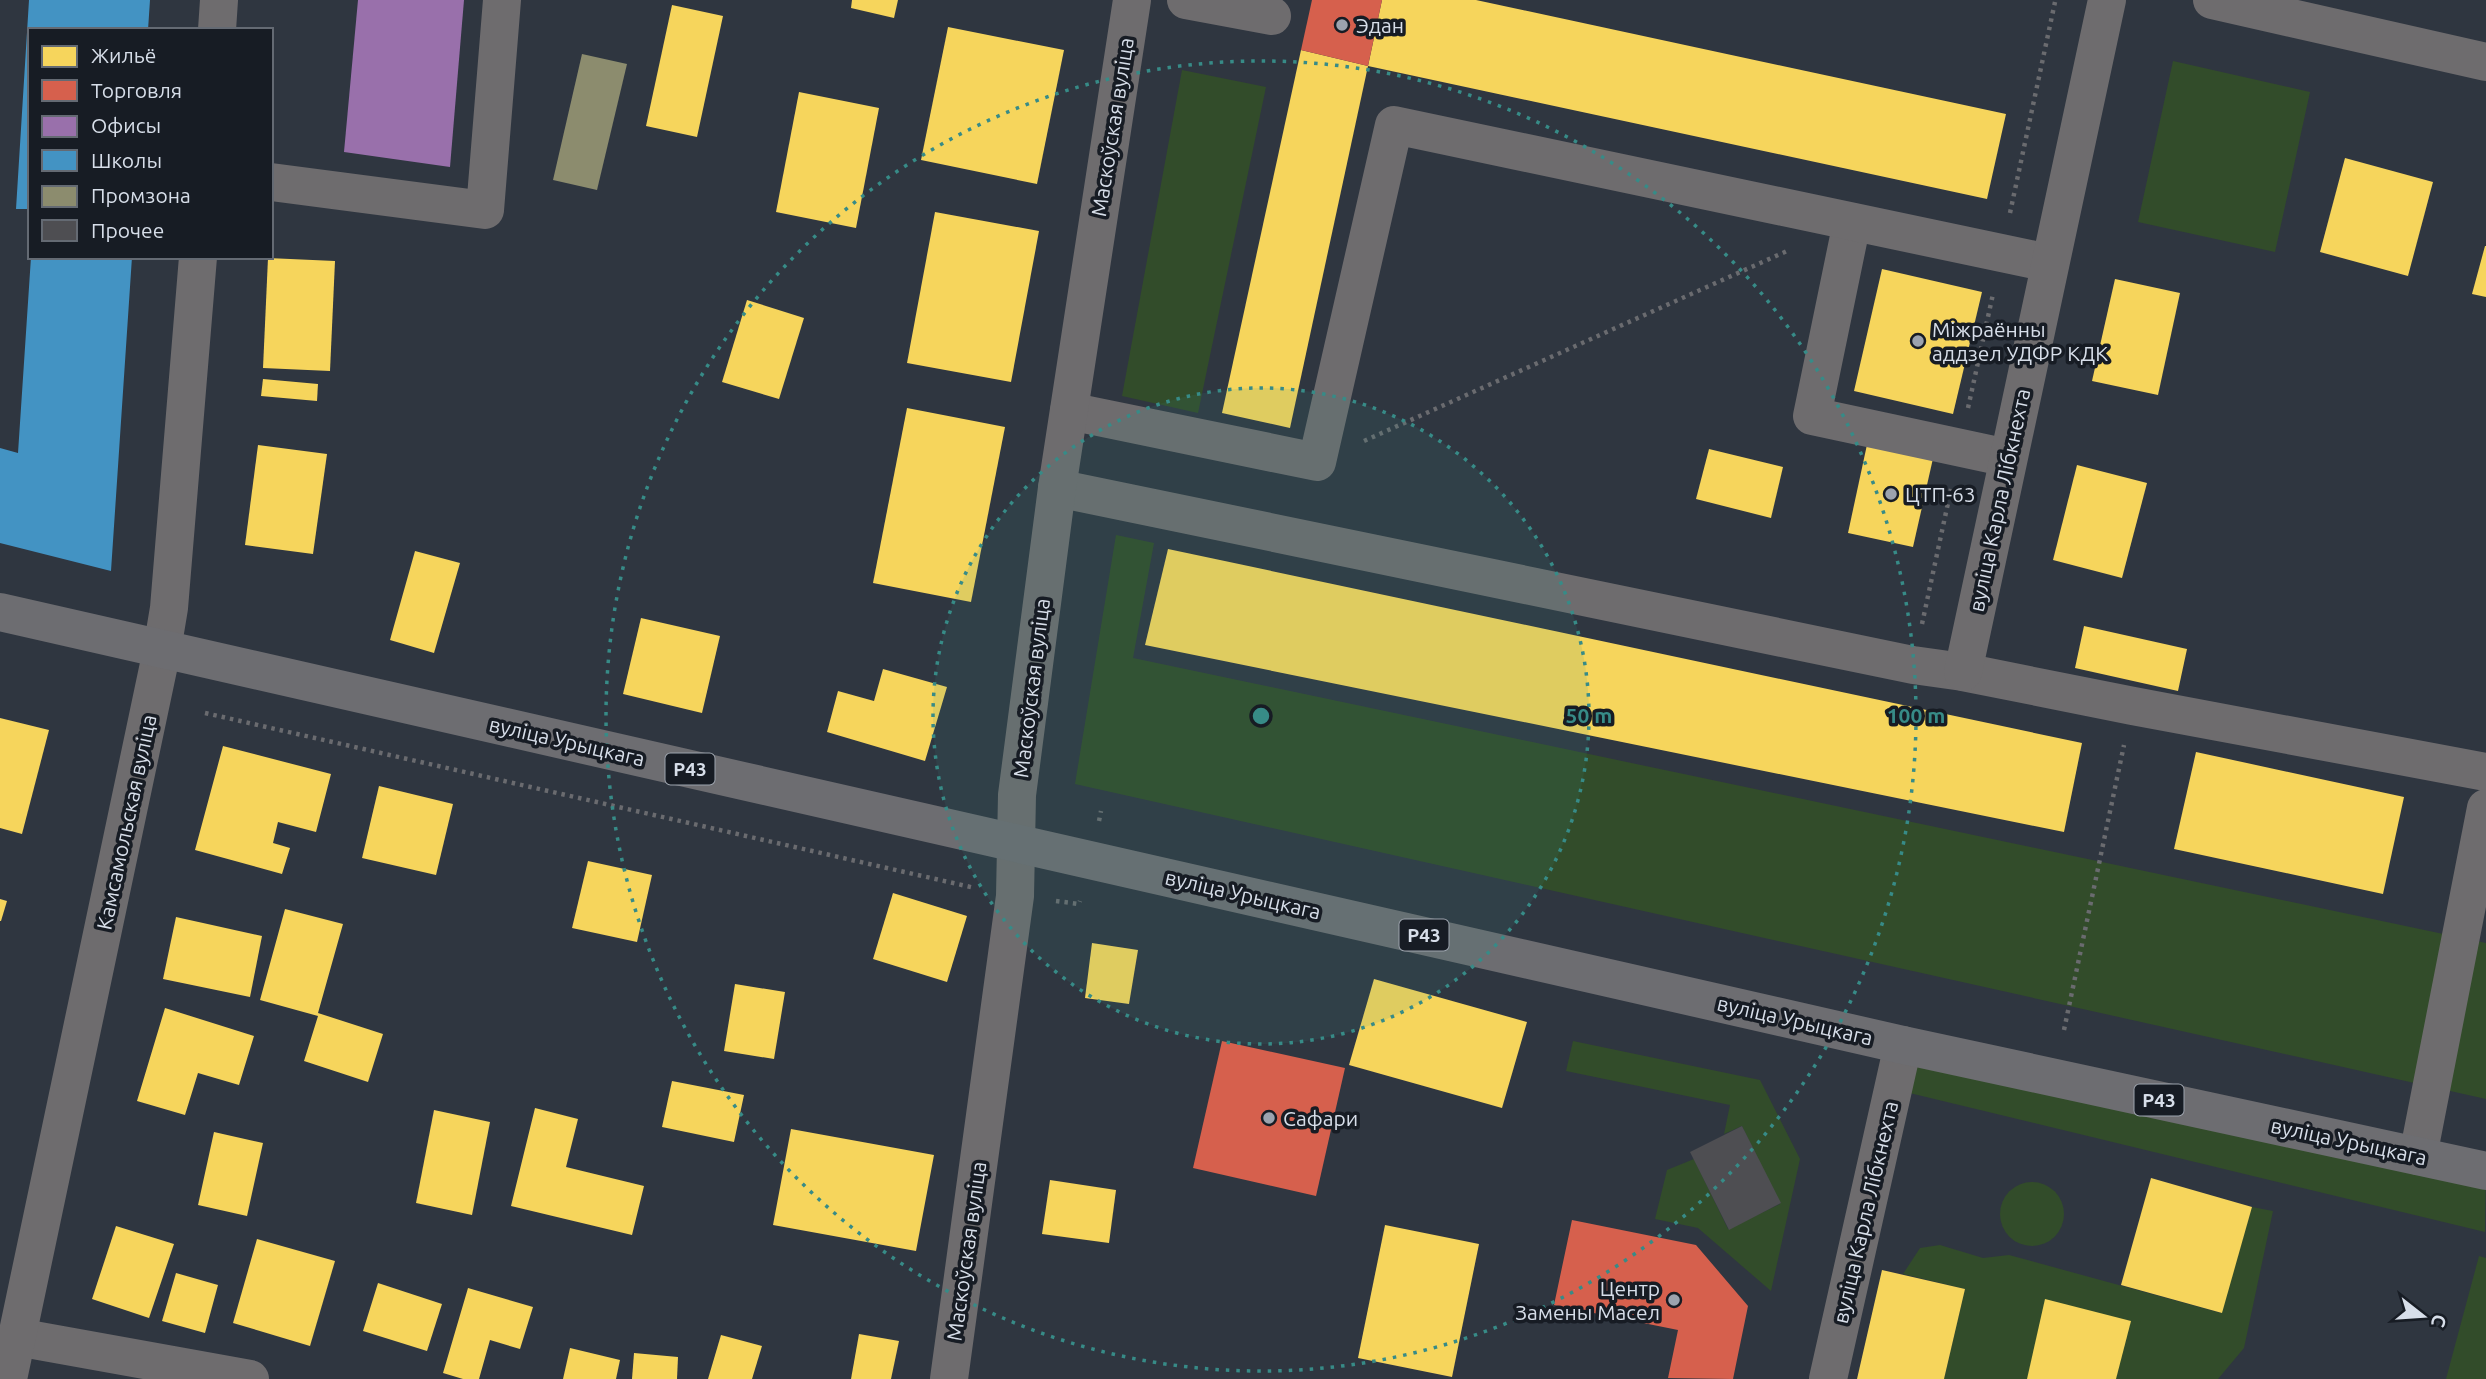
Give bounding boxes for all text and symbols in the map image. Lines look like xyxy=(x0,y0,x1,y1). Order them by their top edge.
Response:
place label: Эдан xyxy=(1356,13,1404,37)
marker: Эдан xyxy=(1334,17,1350,33)
legend xyxy=(28,28,273,259)
street label: Маскоўская вуліца xyxy=(1086,36,1138,218)
text: Жильё xyxy=(91,43,156,67)
text: Торговля xyxy=(91,78,182,102)
text: Офисы xyxy=(91,113,161,137)
text: Школы xyxy=(91,148,162,172)
text: Промзона xyxy=(91,183,191,207)
text: Прочее xyxy=(91,218,164,242)
place label: Міжраённы аддзел УДФР КДК xyxy=(1932,317,2108,365)
marker: Міжраённы аддзел УДФР КДК xyxy=(1910,333,1926,349)
street label: вуліца Карла Лібкнехта xyxy=(1964,386,2034,614)
place label: ЦТП-63 xyxy=(1905,482,1976,506)
marker: ЦТП-63 xyxy=(1883,486,1899,502)
street label: Маскоўская вуліца xyxy=(1008,597,1054,779)
text: 50 m xyxy=(1566,703,1612,727)
text: 100 m xyxy=(1887,703,1945,727)
centre of rings xyxy=(1249,704,1273,728)
street label: вуліца Урыцкага xyxy=(487,711,647,771)
street label: Камсамольская вуліца xyxy=(91,712,161,932)
road number: Р43 xyxy=(666,754,714,784)
street label: вуліца Урыцкага xyxy=(1163,864,1323,924)
road number: Р43 xyxy=(1400,920,1448,951)
street label: вуліца Урыцкага xyxy=(1715,990,1875,1050)
road number: Р43 xyxy=(2134,1084,2184,1116)
street label: вуліца Карла Лібкнехта xyxy=(1828,1098,1902,1326)
place label: Сафари xyxy=(1283,1106,1358,1130)
marker: Сафари xyxy=(1261,1110,1277,1126)
street label: вуліца Урыцкага xyxy=(2269,1113,2429,1169)
street label: Маскоўская вуліца xyxy=(942,1160,990,1342)
place label: Центр Замены Масел xyxy=(1515,1276,1660,1324)
north arrow xyxy=(2388,1281,2458,1351)
marker: Центр Замены Масел xyxy=(1666,1292,1682,1308)
text: С xyxy=(2427,1312,2452,1330)

